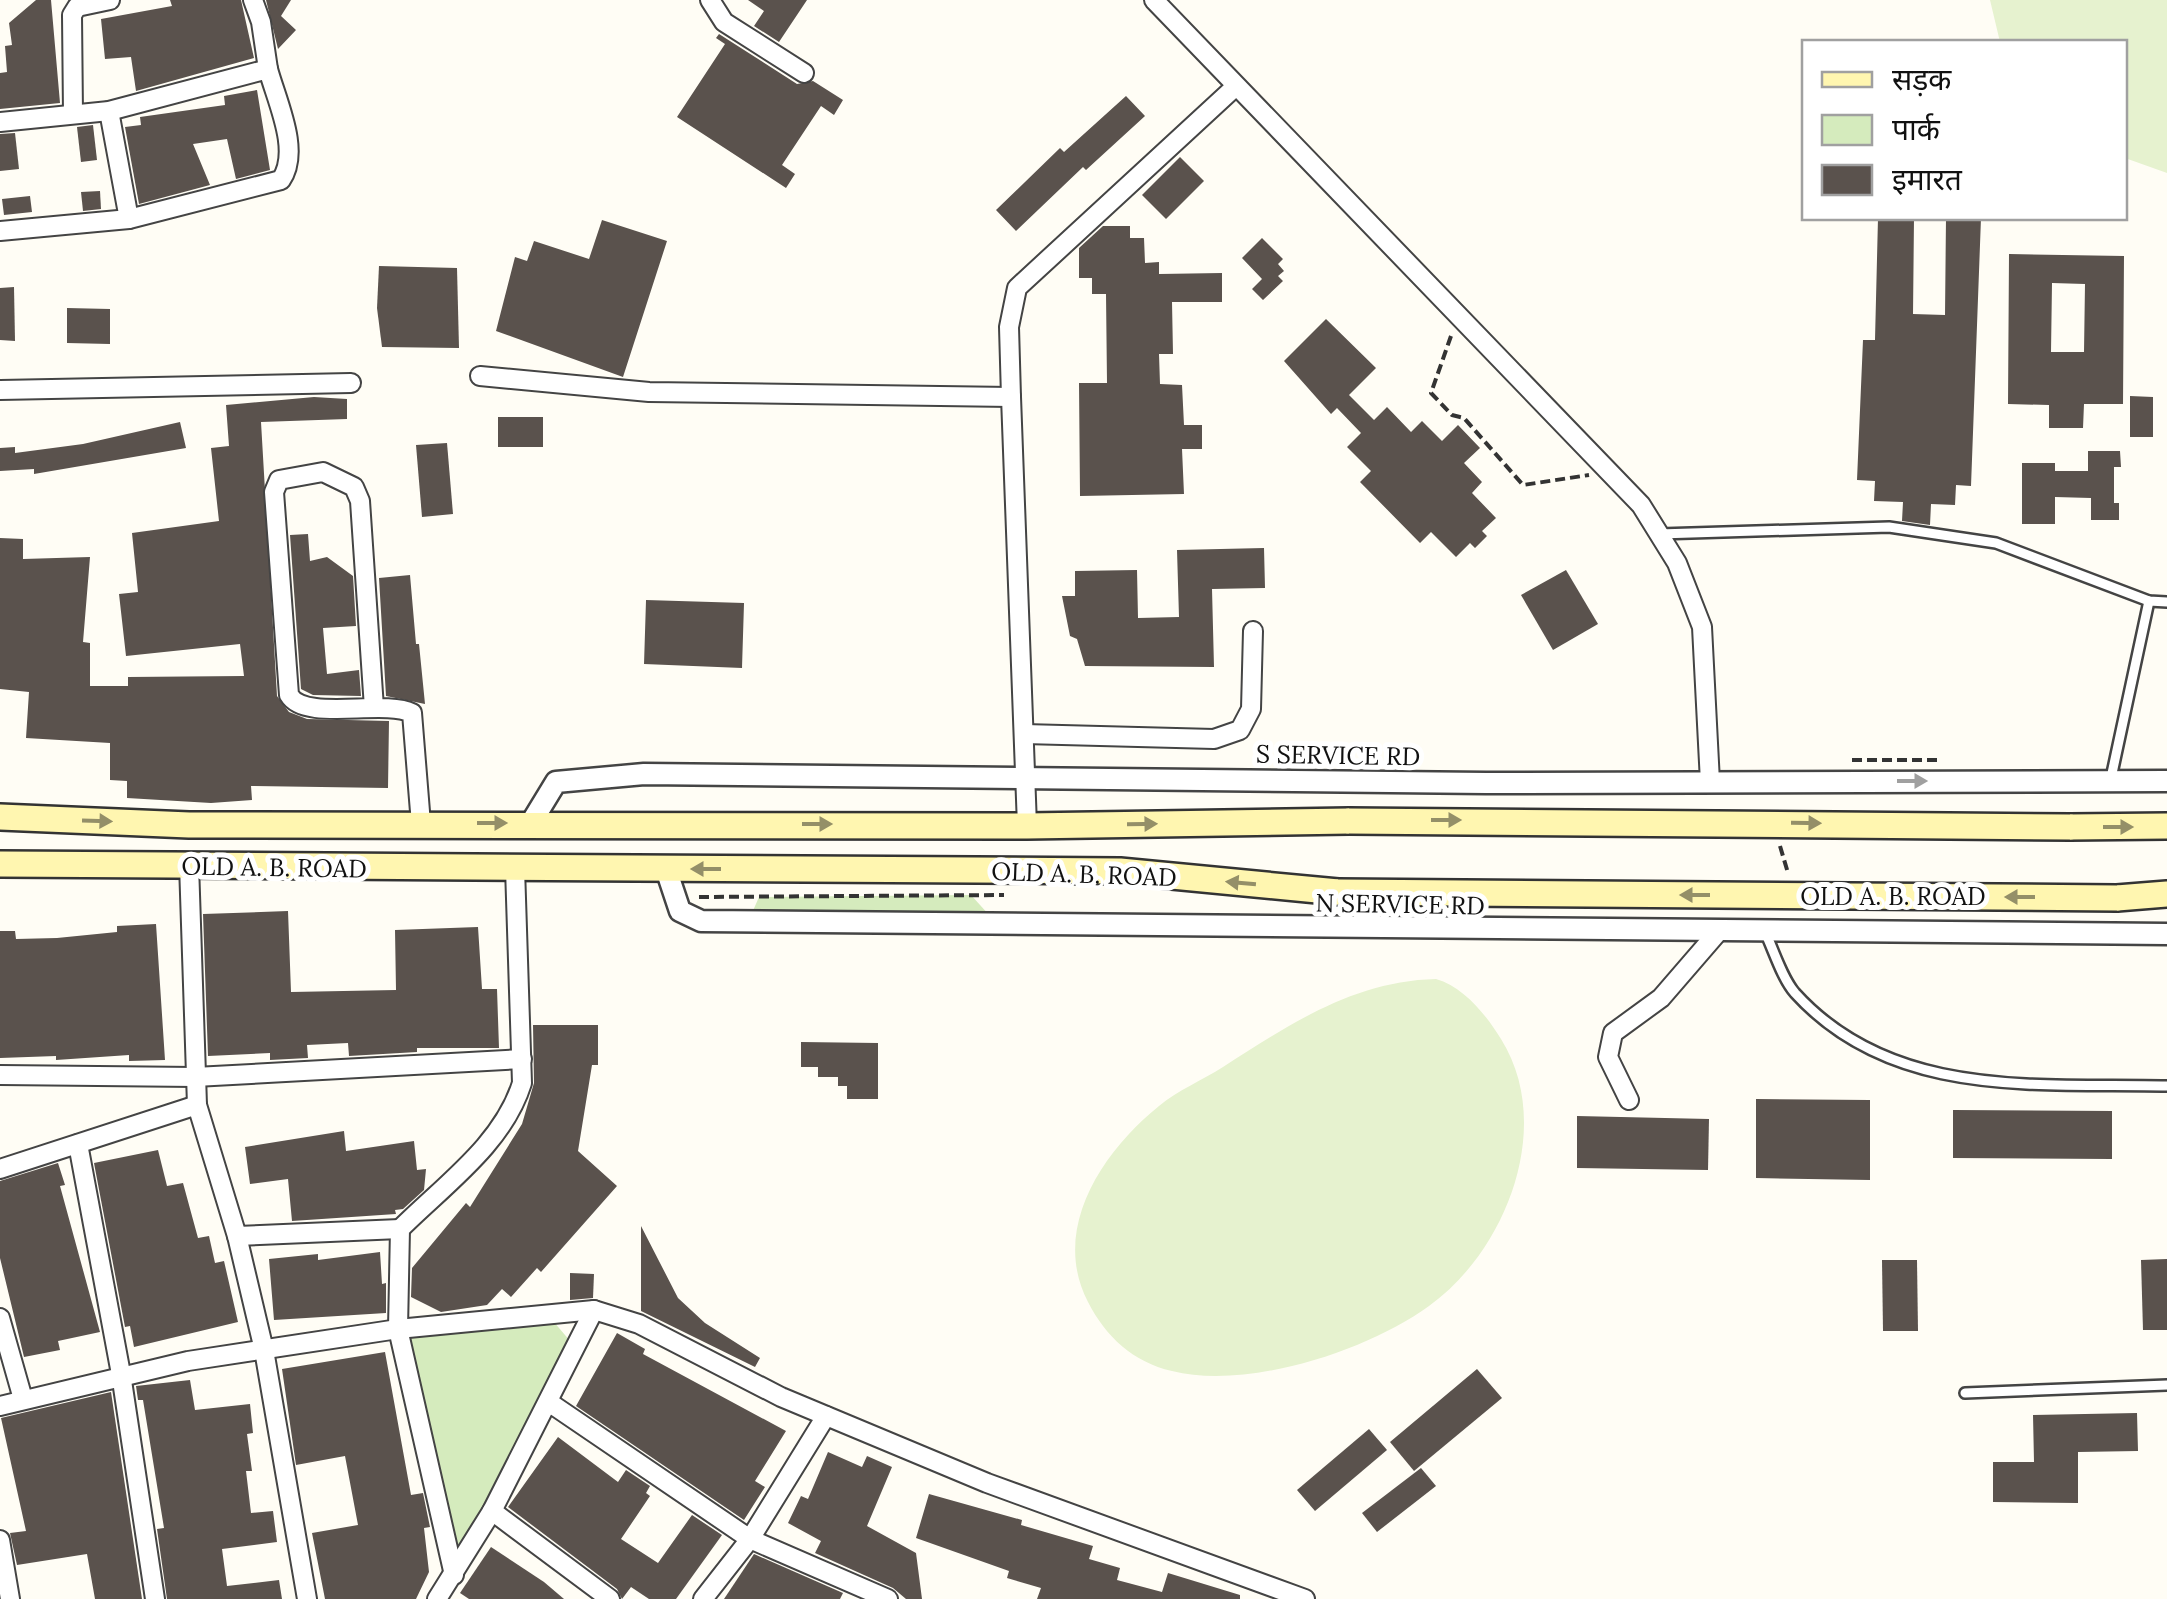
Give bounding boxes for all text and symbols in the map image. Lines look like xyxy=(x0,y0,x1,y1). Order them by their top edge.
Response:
legend xyxy=(1802,40,2127,220)
text: सड़क xyxy=(1892,60,1952,98)
text: पार्क xyxy=(1892,110,1941,148)
text: इमारत xyxy=(1892,160,1963,198)
street label: S SERVICE RD xyxy=(1256,738,1420,772)
one-way arrow xyxy=(1897,773,1929,789)
one-way arrow xyxy=(1431,812,1463,828)
one-way arrow xyxy=(82,813,114,829)
one-way arrow xyxy=(477,815,509,831)
one-way arrow xyxy=(1127,816,1159,832)
one-way arrow xyxy=(1791,816,1823,832)
one-way arrow xyxy=(802,817,834,833)
one-way arrow xyxy=(2103,818,2135,834)
street label: OLD A. B. ROAD xyxy=(181,849,367,885)
street label: OLD A. B. ROAD xyxy=(991,855,1177,893)
one-way arrow xyxy=(690,861,722,877)
one-way arrow xyxy=(1224,874,1256,890)
street label: OLD A. B. ROAD xyxy=(1800,880,1986,912)
one-way arrow xyxy=(1678,886,1710,902)
street label: N SERVICE RD xyxy=(1315,887,1485,921)
one-way arrow xyxy=(2003,889,2035,905)

